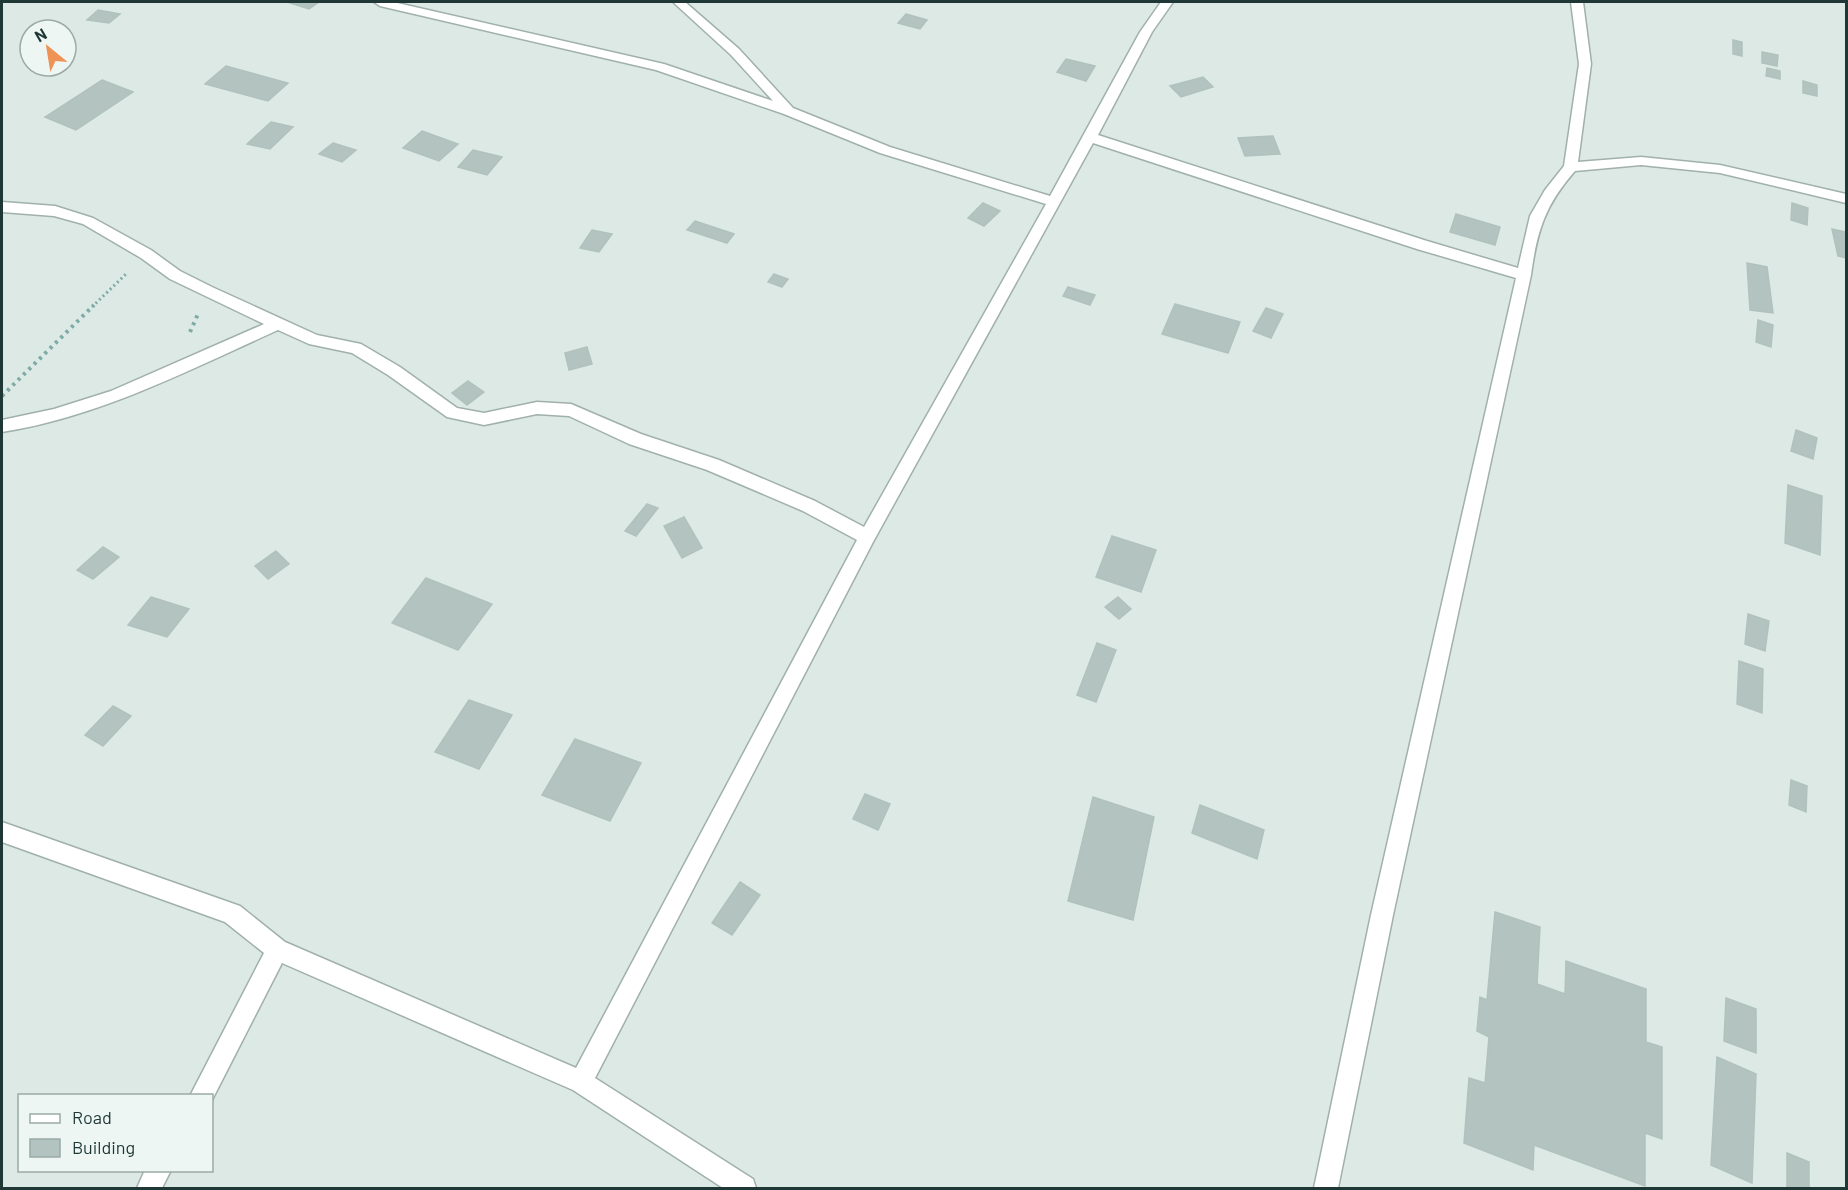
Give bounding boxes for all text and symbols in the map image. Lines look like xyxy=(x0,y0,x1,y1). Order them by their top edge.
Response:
north arrow xyxy=(18,18,78,78)
text: N xyxy=(31,24,50,45)
legend xyxy=(18,1094,213,1172)
text: Road xyxy=(72,1106,112,1128)
text: Building xyxy=(72,1136,135,1158)

